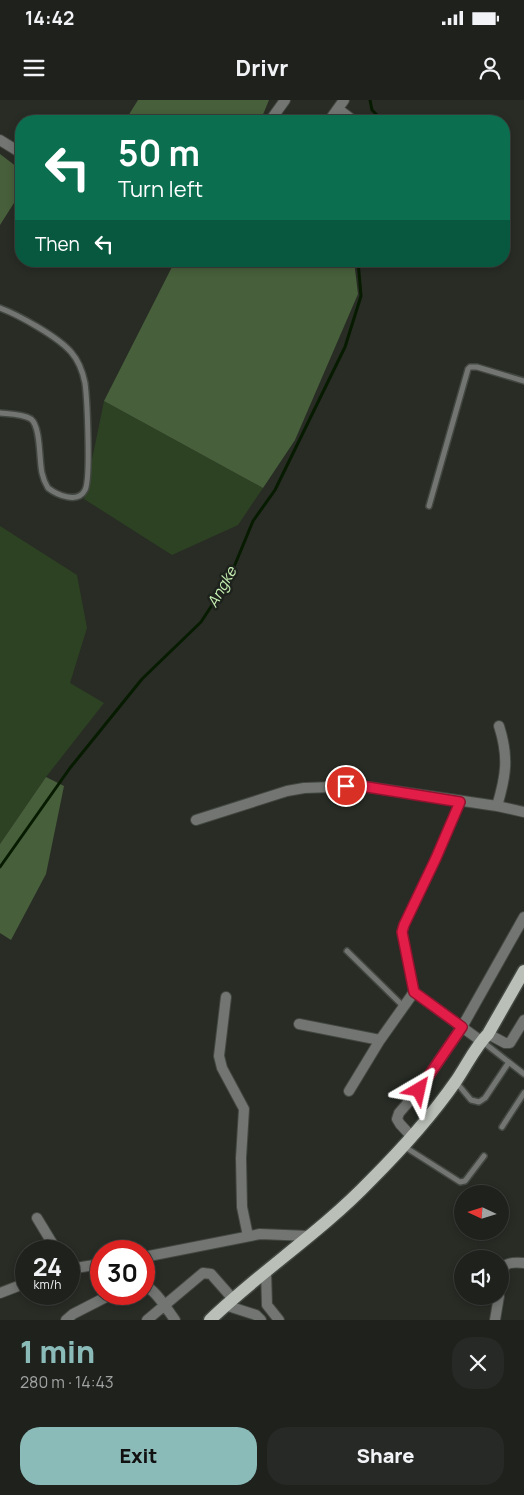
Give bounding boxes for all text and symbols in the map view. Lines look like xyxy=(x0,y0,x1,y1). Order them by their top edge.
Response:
text: 14:42 xyxy=(25,5,74,31)
text: Drivr xyxy=(236,53,288,83)
icon: menu xyxy=(20,54,48,82)
icon: person xyxy=(476,54,504,82)
text: 50 m xyxy=(118,129,200,177)
icon: left xyxy=(35,135,100,200)
text: Turn left xyxy=(118,174,203,204)
icon: left xyxy=(90,230,118,258)
text: Then xyxy=(35,231,80,257)
water label: Angke xyxy=(202,562,242,611)
pin xyxy=(325,765,367,807)
icon: arrive xyxy=(332,772,360,800)
position arrow xyxy=(392,1063,444,1115)
north arrow xyxy=(454,1185,509,1240)
map controls xyxy=(454,1185,509,1305)
speed limit sign: 30 xyxy=(90,1240,155,1305)
text: 24 xyxy=(33,1249,62,1284)
button: sound xyxy=(454,1250,509,1305)
text: km/h xyxy=(34,1276,61,1293)
text: 1 min xyxy=(20,1331,95,1372)
button: close xyxy=(452,1337,504,1389)
text: 280 m · 14:43 xyxy=(20,1371,114,1393)
button: Exit xyxy=(20,1427,257,1485)
button: Share xyxy=(267,1427,504,1485)

